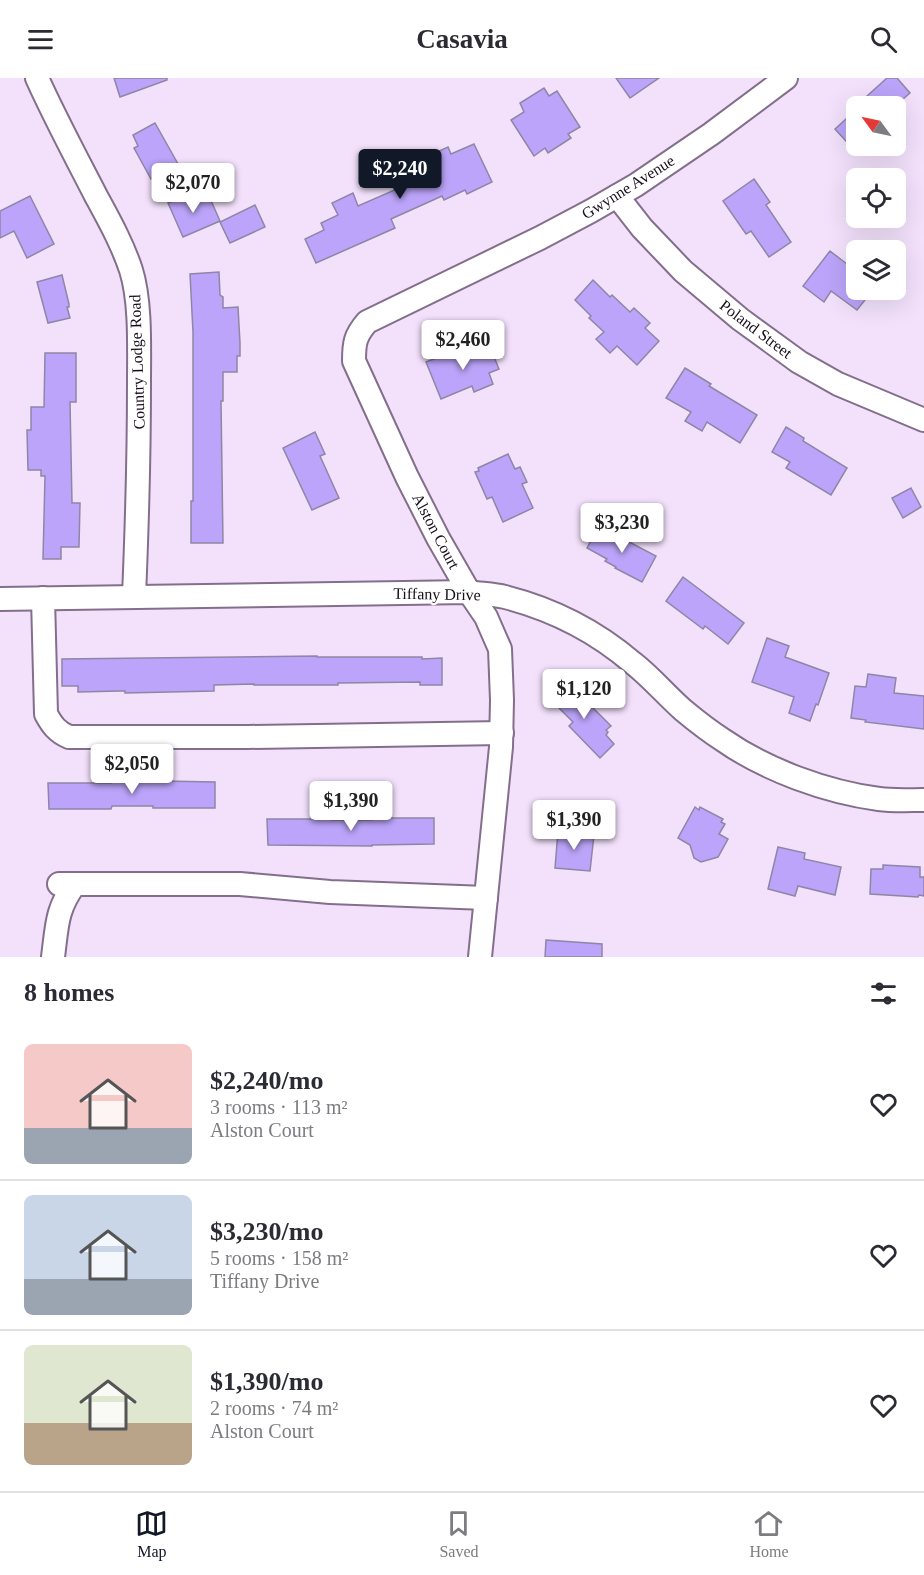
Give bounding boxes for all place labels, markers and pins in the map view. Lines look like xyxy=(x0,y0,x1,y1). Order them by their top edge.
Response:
pin: $2,240 xyxy=(351,149,449,200)
pin: $2,070 xyxy=(144,163,242,214)
pin: $2,460 xyxy=(414,320,512,371)
pin: $3,230 xyxy=(573,503,671,554)
pin: $1,120 xyxy=(535,669,633,720)
pin: $2,050 xyxy=(83,744,181,795)
pin: $1,390 xyxy=(302,781,400,832)
pin: $1,390 xyxy=(525,800,623,851)

